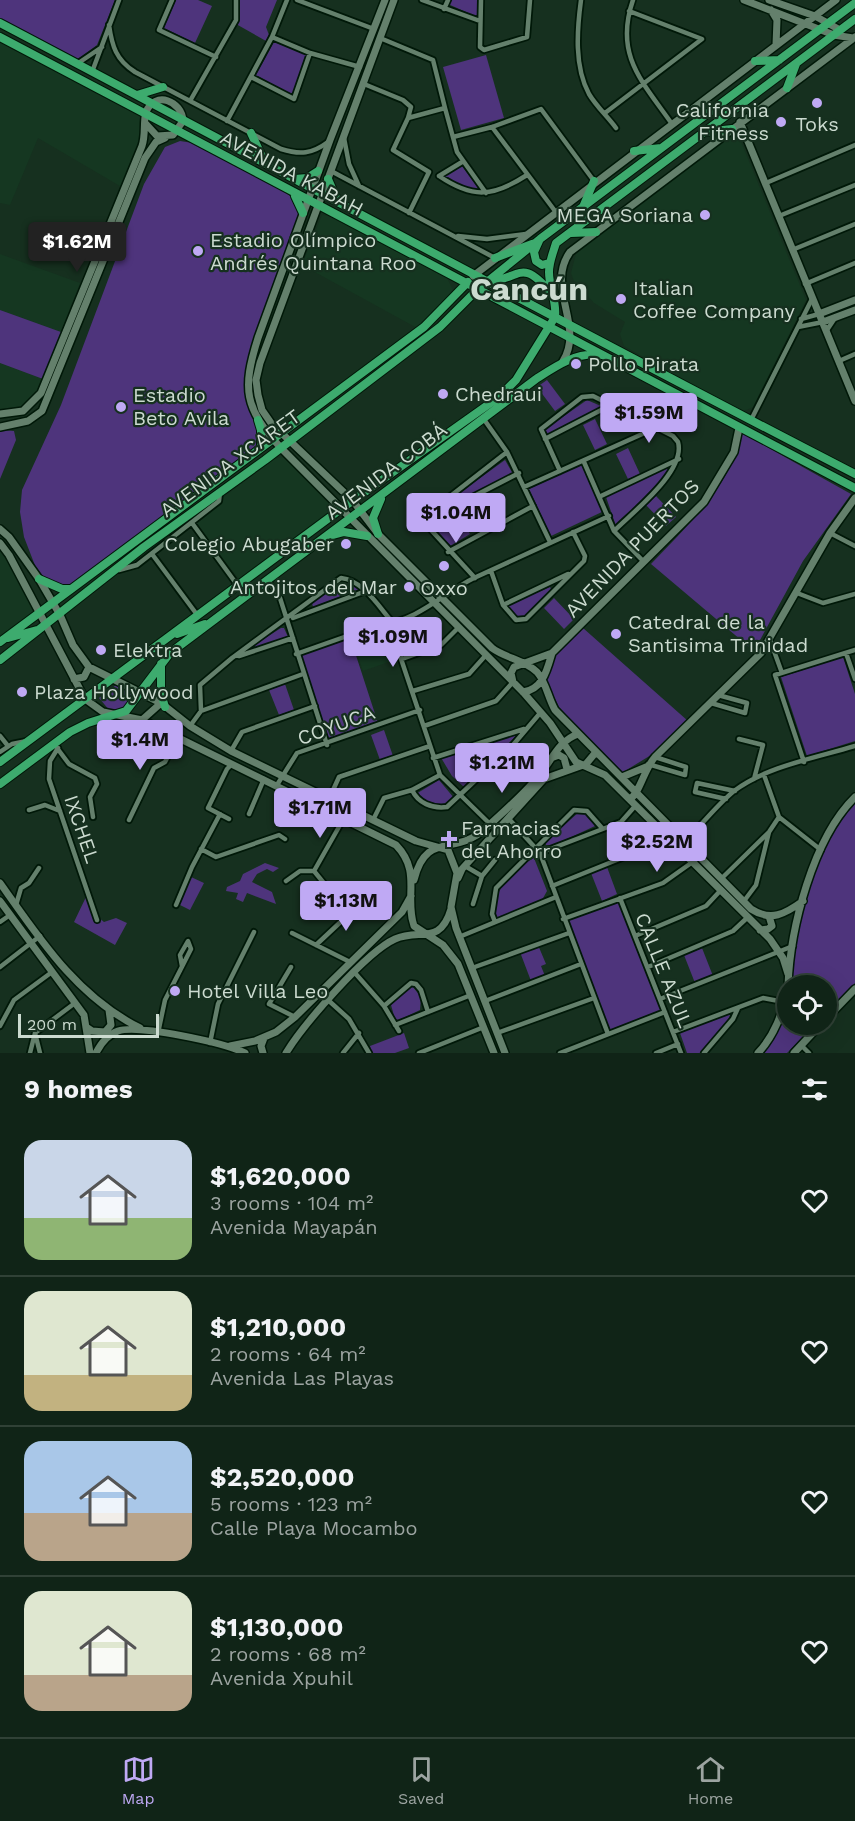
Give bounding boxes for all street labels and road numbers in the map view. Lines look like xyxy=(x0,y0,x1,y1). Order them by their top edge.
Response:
street label: AVENIDA KABAH xyxy=(216,125,368,221)
street label: AVENIDA XCARET xyxy=(155,404,305,522)
street label: AVENIDA COBÁ xyxy=(320,417,452,525)
street label: AVENIDA PUERTOS xyxy=(560,474,704,622)
street label: COYUCA xyxy=(294,700,378,750)
street label: IXCHEL xyxy=(59,792,105,866)
street label: CALLE AZUL xyxy=(630,909,698,1031)

